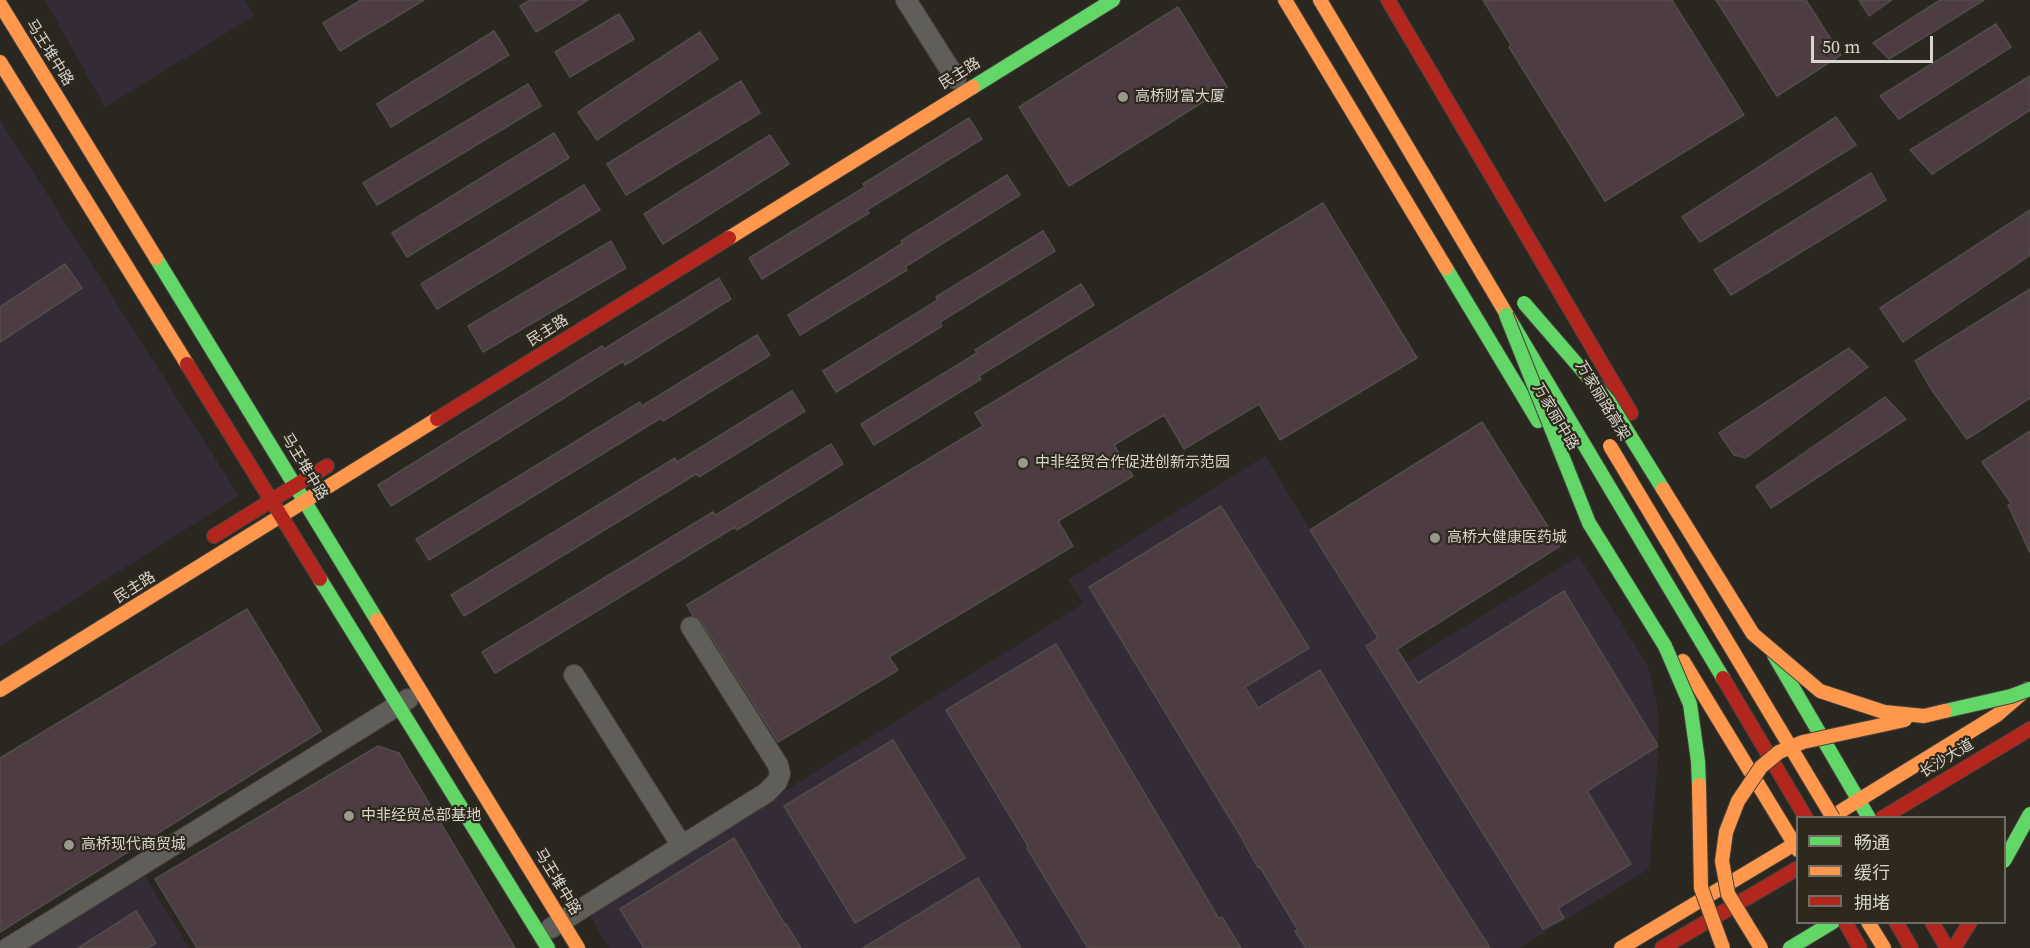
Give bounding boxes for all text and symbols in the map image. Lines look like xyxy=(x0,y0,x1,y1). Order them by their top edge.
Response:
street label: 马王堆中路 xyxy=(21,16,77,90)
scale bar xyxy=(1814,24,1936,62)
text: 50 m xyxy=(1822,34,1860,59)
street label: 民主路 xyxy=(936,54,984,94)
place label: 高桥财富大厦 xyxy=(1135,88,1225,106)
marker: 高桥财富大厦 xyxy=(1116,90,1130,104)
street label: 民主路 xyxy=(524,311,572,351)
street label: 万家丽路高架 xyxy=(1571,358,1633,444)
street label: 万家丽中路 xyxy=(1528,380,1582,454)
street label: 马王堆中路 xyxy=(277,430,331,504)
place label: 中非经贸合作促进创新示范园 xyxy=(1035,454,1230,472)
marker: 中非经贸合作促进创新示范园 xyxy=(1016,456,1030,470)
place label: 高桥大健康医药城 xyxy=(1447,529,1567,547)
marker: 高桥大健康医药城 xyxy=(1428,531,1442,545)
street label: 民主路 xyxy=(111,568,159,608)
street label: 长沙大道 xyxy=(1917,736,1977,782)
place label: 中非经贸总部基地 xyxy=(361,807,481,825)
marker: 中非经贸总部基地 xyxy=(342,809,356,823)
legend xyxy=(1796,816,2006,924)
text: 畅通 xyxy=(1854,830,1890,855)
place label: 高桥现代商贸城 xyxy=(81,836,186,854)
marker: 高桥现代商贸城 xyxy=(62,838,76,852)
street label: 马王堆中路 xyxy=(530,845,584,919)
text: 缓行 xyxy=(1854,860,1890,885)
text: 拥堵 xyxy=(1854,890,1890,915)

